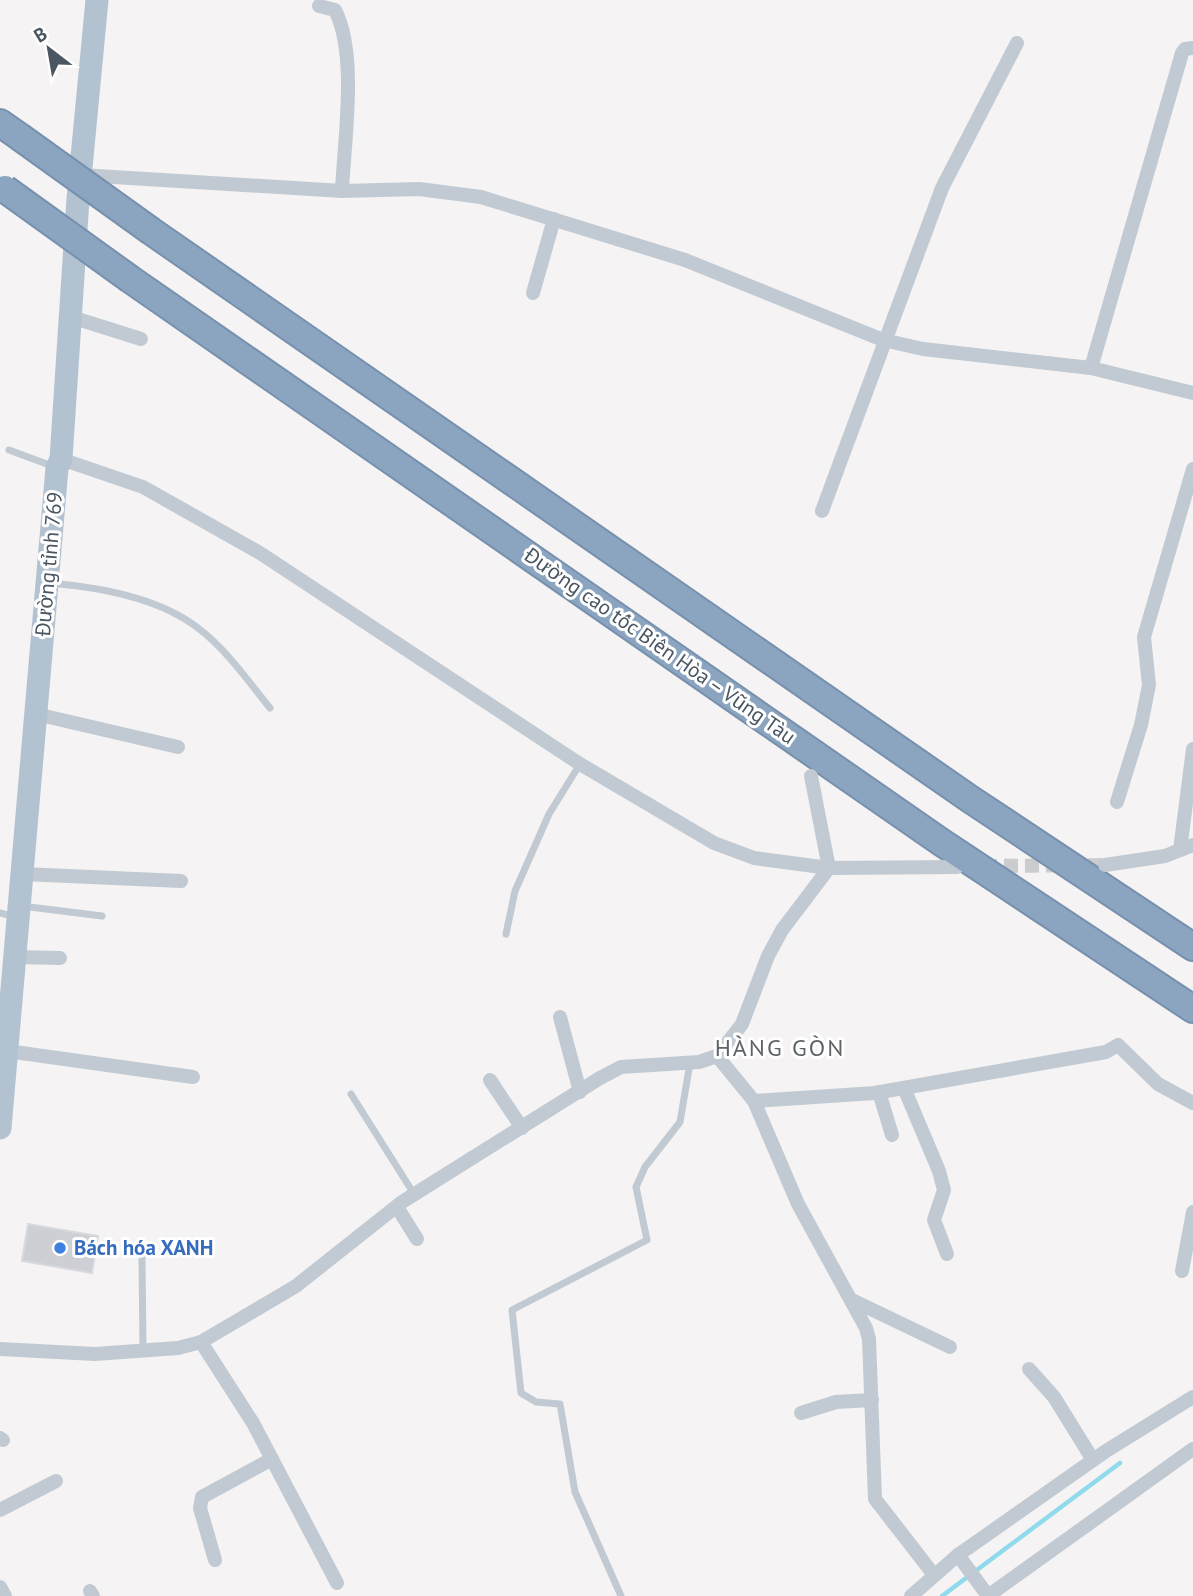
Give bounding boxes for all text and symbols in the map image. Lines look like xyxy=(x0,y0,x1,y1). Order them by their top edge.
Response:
north arrow xyxy=(14,14,84,84)
text: B xyxy=(29,21,51,48)
street label: Đường tỉnh 769 xyxy=(29,491,68,638)
street label: Đường cao tốc Biên Hòa – Vũng Tàu xyxy=(519,541,801,750)
district label: HÀNG GÒN xyxy=(715,1032,845,1063)
place label: Bách hóa XANH xyxy=(74,1234,213,1261)
marker: Bách hóa XANH xyxy=(52,1240,68,1256)

